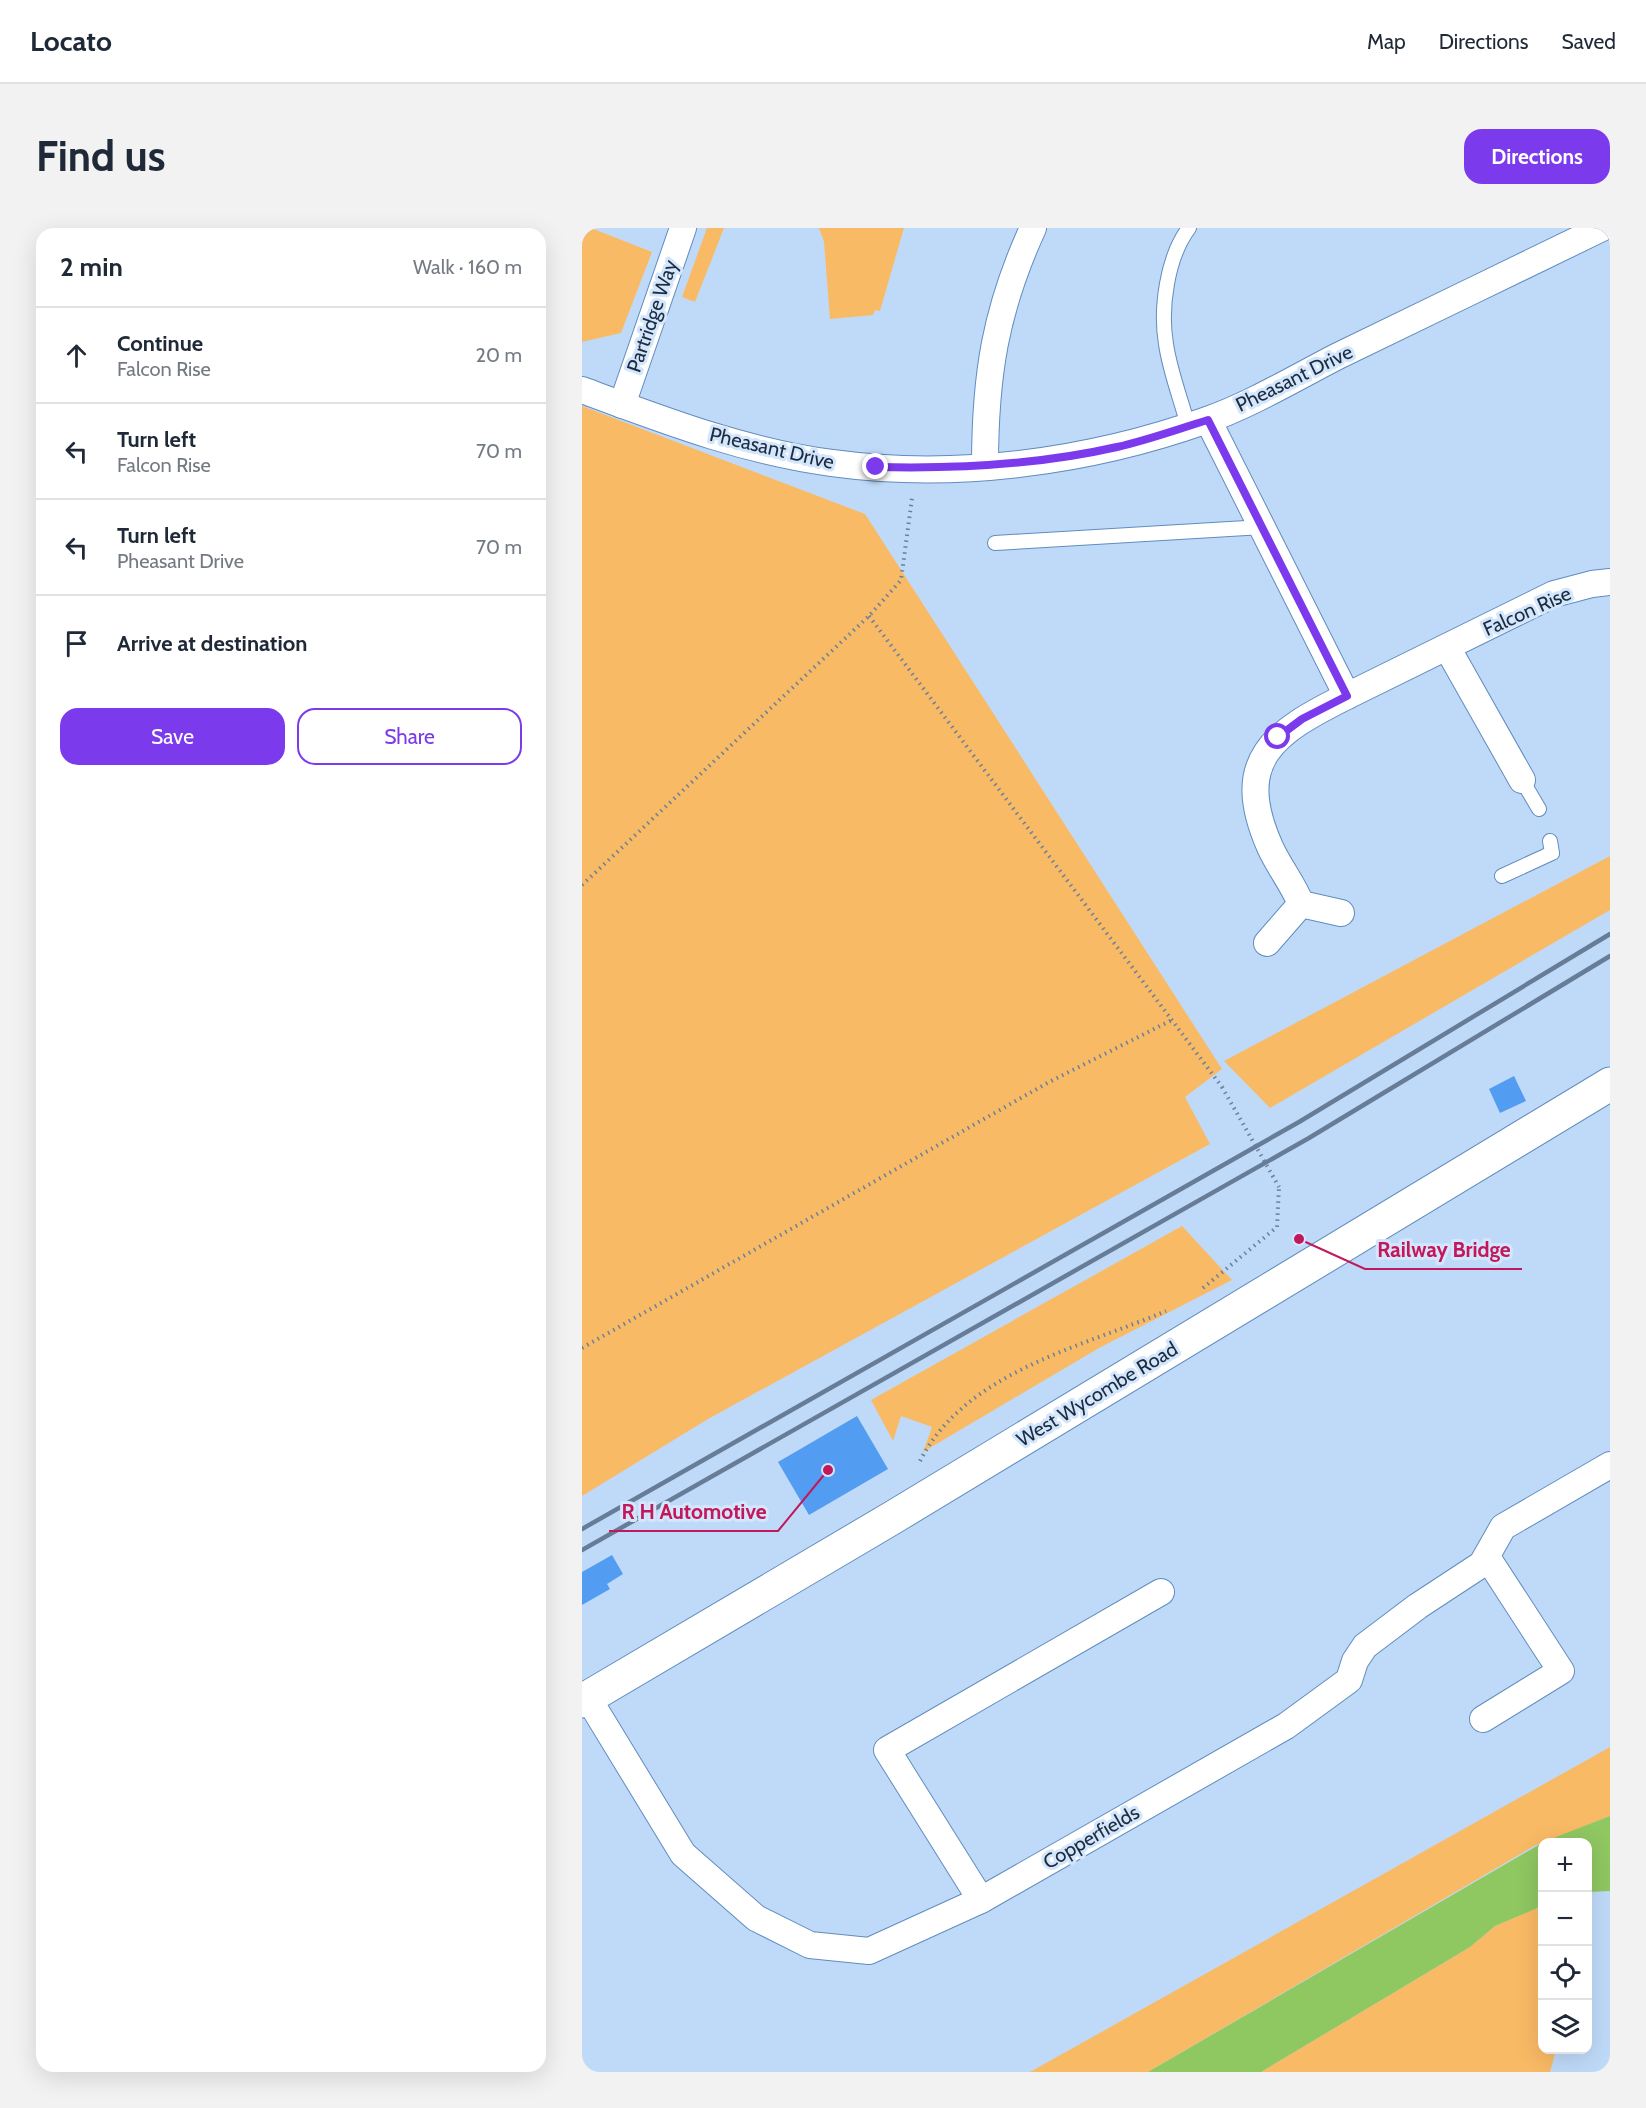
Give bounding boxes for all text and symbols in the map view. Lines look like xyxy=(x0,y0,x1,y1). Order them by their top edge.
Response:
text: Locato xyxy=(30,24,112,58)
text: Map xyxy=(1367,29,1406,54)
text: Directions xyxy=(1439,29,1528,54)
text: Saved xyxy=(1561,29,1616,54)
button: Directions xyxy=(1464,129,1610,184)
text: Find us xyxy=(36,130,165,182)
text: 2 min xyxy=(60,251,123,283)
text: Walk · 160 m xyxy=(413,255,522,279)
street label: Partridge Way xyxy=(622,256,682,376)
text: Continue xyxy=(117,330,203,357)
icon: ahead xyxy=(60,339,93,372)
street label: Pheasant Drive xyxy=(1232,339,1356,417)
text: 20 m xyxy=(476,343,522,367)
text: Falcon Rise xyxy=(117,357,211,381)
street label: Pheasant Drive xyxy=(707,422,837,474)
text: Turn left xyxy=(117,426,196,453)
icon: left xyxy=(60,435,93,468)
text: 70 m xyxy=(476,439,522,463)
text: Falcon Rise xyxy=(117,453,211,477)
route end xyxy=(862,453,888,479)
text: Turn left xyxy=(117,522,196,549)
icon: left xyxy=(60,531,93,564)
text: 70 m xyxy=(476,535,522,559)
text: Pheasant Drive xyxy=(117,549,244,573)
street label: Falcon Rise xyxy=(1479,581,1575,641)
icon: arrive xyxy=(60,627,93,660)
text: Arrive at destination xyxy=(117,630,307,657)
button: Save xyxy=(60,708,285,765)
button: Share xyxy=(297,708,522,765)
route start xyxy=(1264,723,1290,749)
callout: Railway Bridge xyxy=(1365,1230,1522,1269)
text: Railway Bridge xyxy=(1377,1237,1511,1262)
street label: West Wycombe Road xyxy=(1012,1337,1182,1451)
callout: R H Automotive xyxy=(609,1492,778,1531)
text: R H Automotive xyxy=(622,1499,767,1524)
street label: Copperfields xyxy=(1039,1800,1143,1874)
map controls xyxy=(1538,1838,1592,2054)
button: + xyxy=(1538,1838,1592,1892)
button: − xyxy=(1538,1892,1592,1946)
button: locate xyxy=(1538,1946,1592,2000)
button: layers xyxy=(1538,2000,1592,2054)

